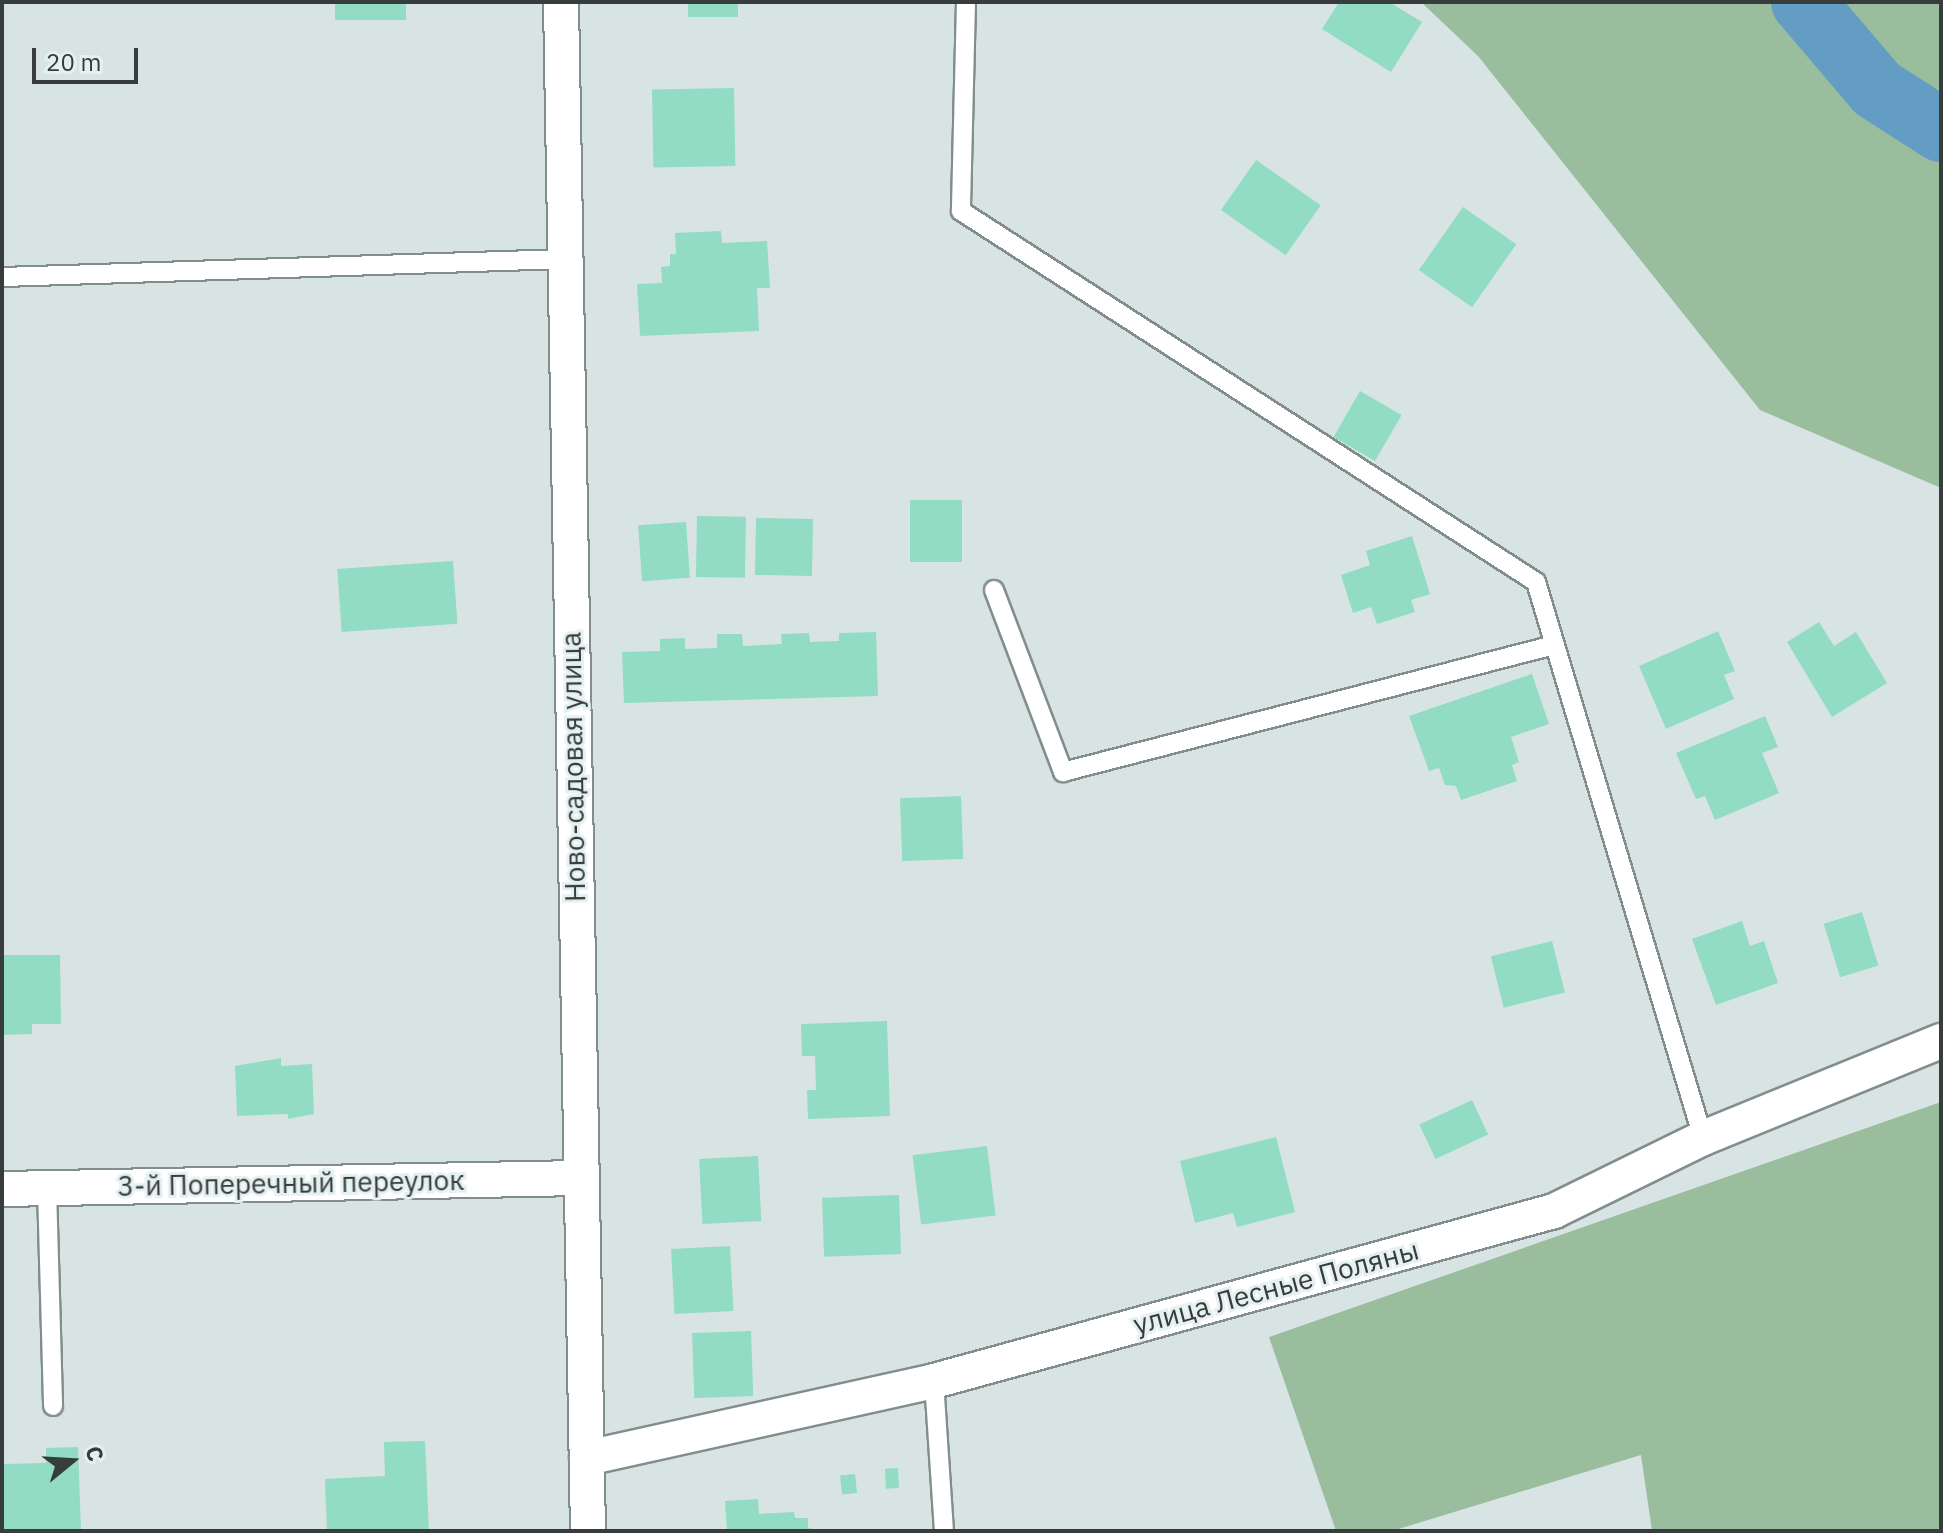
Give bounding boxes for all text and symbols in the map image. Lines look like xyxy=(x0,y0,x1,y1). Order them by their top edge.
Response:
scale bar xyxy=(36,32,142,82)
text: 20 m xyxy=(46,46,101,78)
street label: Ново-садовая улица xyxy=(554,632,592,902)
street label: 3-й Поперечный переулок xyxy=(117,1163,465,1203)
street label: улица Лесные Поляны xyxy=(1130,1233,1422,1341)
north arrow xyxy=(32,1421,112,1501)
text: С xyxy=(79,1442,111,1465)

